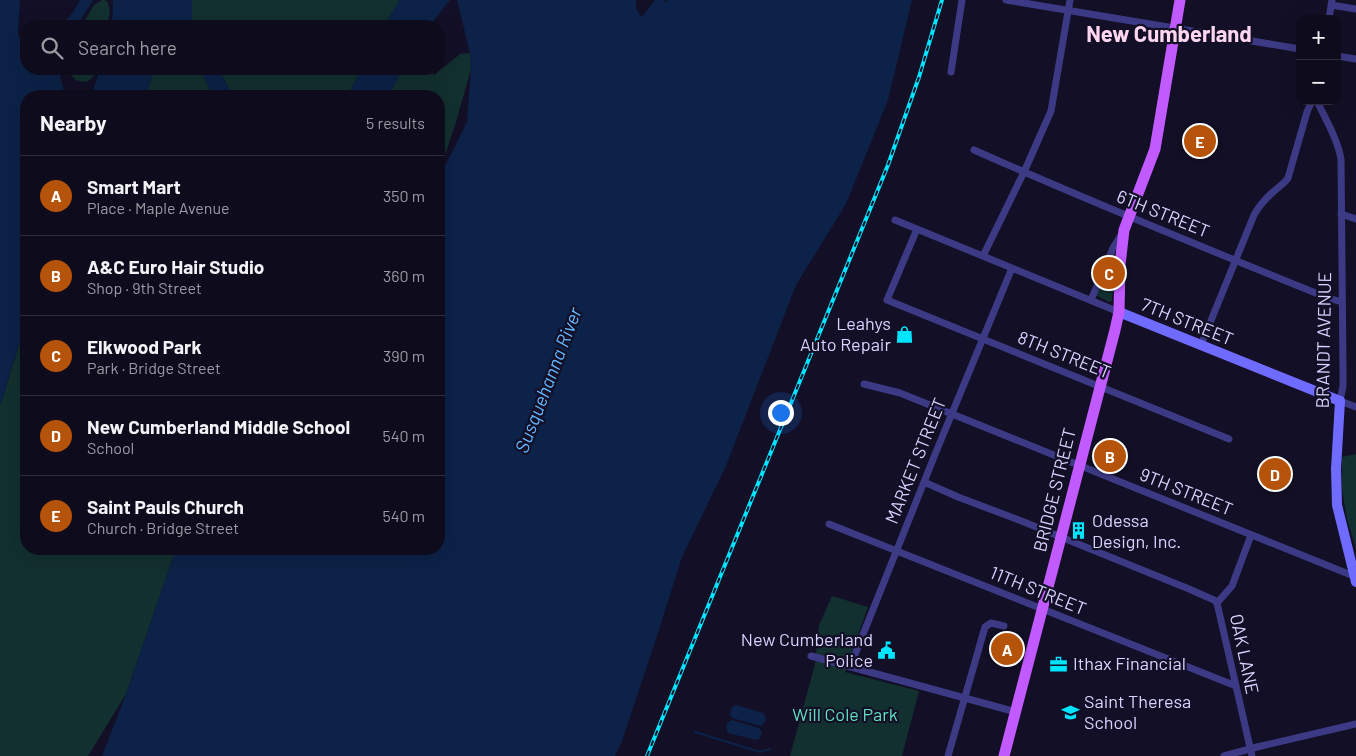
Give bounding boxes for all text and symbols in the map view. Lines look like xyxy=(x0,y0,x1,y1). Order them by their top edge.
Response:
map controls xyxy=(1296,15,1341,105)
button: + xyxy=(1296,15,1341,60)
search box xyxy=(20,20,445,75)
district label: New Cumberland xyxy=(1086,20,1252,46)
icon: search xyxy=(38,34,66,62)
text: Search here xyxy=(78,36,177,59)
button: − xyxy=(1296,60,1341,105)
text: Nearby xyxy=(40,110,106,135)
text: 5 results xyxy=(366,113,425,132)
pin: E xyxy=(1184,122,1216,160)
text: Smart Mart xyxy=(87,175,181,198)
street label: 6TH STREET xyxy=(1114,184,1213,242)
text: A xyxy=(51,186,61,205)
text: 350 m xyxy=(383,186,425,205)
text: Place · Maple Avenue xyxy=(87,198,230,217)
pin: C xyxy=(1093,254,1125,292)
text: A&C Euro Hair Studio xyxy=(87,255,264,278)
text: B xyxy=(51,266,61,285)
text: 360 m xyxy=(383,266,425,285)
street label: BRANDT AVENUE xyxy=(1311,271,1335,408)
text: Shop · 9th Street xyxy=(87,278,202,297)
street label: 7TH STREET xyxy=(1138,293,1237,350)
water label: Susquehanna River xyxy=(509,303,586,456)
place label: Leahys Auto Repair xyxy=(800,312,891,355)
shop icon: Leahys Auto Repair xyxy=(895,324,915,344)
street label: 8TH STREET xyxy=(1015,325,1114,383)
text: Elkwood Park xyxy=(87,335,202,358)
text: C xyxy=(51,346,61,365)
text: 390 m xyxy=(383,346,425,365)
text: Park · Bridge Street xyxy=(87,358,221,377)
street label: MARKET STREET xyxy=(880,394,950,527)
your location xyxy=(768,400,794,426)
text: New Cumberland Middle School xyxy=(87,415,350,438)
street label: BRIDGE STREET xyxy=(1028,425,1080,554)
text: D xyxy=(51,426,61,445)
text: 540 m xyxy=(382,426,425,445)
pin: B xyxy=(1094,437,1126,475)
text: School xyxy=(87,438,134,457)
pin: D xyxy=(1259,455,1291,493)
street label: 9TH STREET xyxy=(1137,462,1236,520)
text: Saint Pauls Church xyxy=(87,495,244,518)
text: E xyxy=(51,506,61,525)
text: 540 m xyxy=(382,506,425,525)
place label: Odessa Design, Inc. xyxy=(1092,509,1181,552)
text: Church · Bridge Street xyxy=(87,518,239,537)
building icon: Odessa Design, Inc. xyxy=(1068,521,1088,541)
street label: 11TH STREET xyxy=(987,561,1090,619)
street label: OAK LANE xyxy=(1226,612,1264,696)
place label: New Cumberland Police xyxy=(741,628,873,671)
pin: A xyxy=(991,630,1023,668)
public building icon: New Cumberland Police xyxy=(877,640,897,660)
place label: Ithax Financial xyxy=(1073,652,1186,674)
office icon: Ithax Financial xyxy=(1049,654,1069,674)
place label: Saint Theresa School xyxy=(1084,690,1191,733)
school or university icon: Saint Theresa School xyxy=(1060,702,1080,722)
park label: Will Cole Park xyxy=(792,703,898,725)

